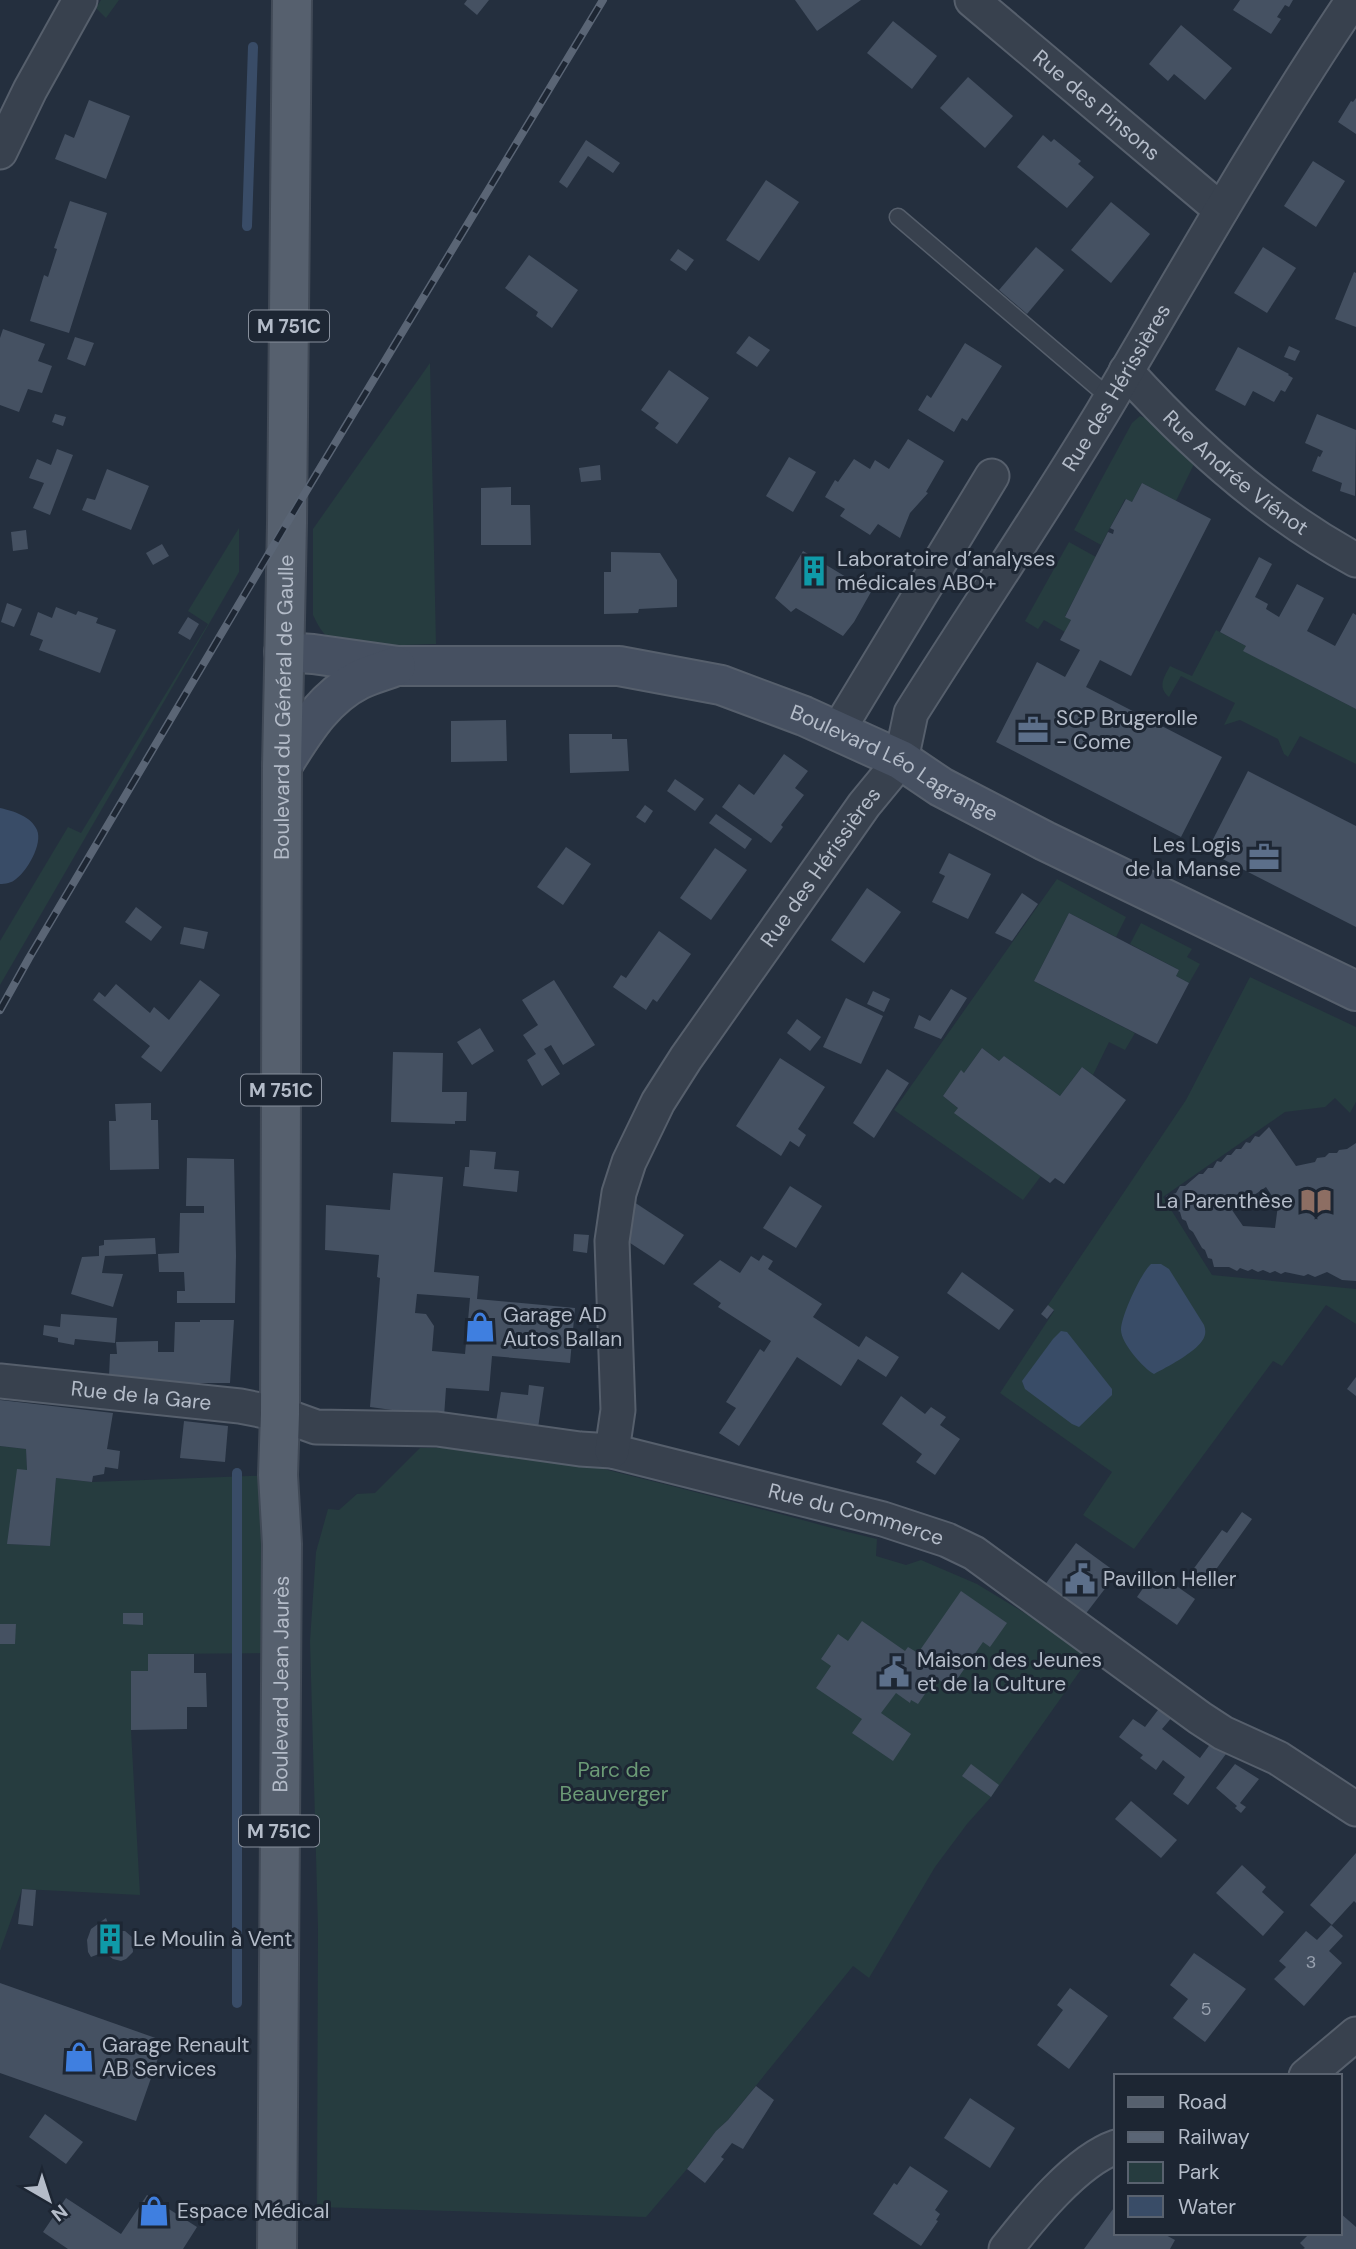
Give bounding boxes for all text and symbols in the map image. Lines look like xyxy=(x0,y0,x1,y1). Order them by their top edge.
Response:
street label: Rue des Pinsons xyxy=(1027,43,1166,167)
street label: Rue des Hérissières xyxy=(1056,299,1177,476)
road number: M 751C xyxy=(249,310,329,342)
street label: Rue Andrée Viénot xyxy=(1157,404,1314,542)
place label: Laboratoire d’analyses médicales ABO+ xyxy=(837,545,1056,597)
street label: Boulevard du Général de Gaulle xyxy=(268,554,300,860)
building icon: Laboratoire d’analyses médicales ABO+ xyxy=(797,554,831,588)
street label: Boulevard Léo Lagrange xyxy=(786,698,1003,828)
place label: SCP Brugerolle - Come xyxy=(1056,704,1198,756)
office icon: SCP Brugerolle - Come xyxy=(1016,713,1050,747)
street label: Rue des Hérissières xyxy=(754,781,887,953)
place label: Les Logis de la Manse xyxy=(1125,831,1241,883)
office icon: Les Logis de la Manse xyxy=(1247,840,1281,874)
road number: M 751C xyxy=(241,1074,321,1106)
library icon: La Parenthèse xyxy=(1299,1184,1333,1218)
place label: La Parenthèse xyxy=(1156,1187,1293,1215)
place label: Garage AD Autos Ballan xyxy=(503,1301,622,1353)
shop icon: Garage AD Autos Ballan xyxy=(463,1310,497,1344)
street label: Rue de la Gare xyxy=(70,1374,213,1417)
street label: Rue du Commerce xyxy=(765,1477,948,1552)
public building icon: Pavillon Heller xyxy=(1063,1562,1097,1596)
place label: Pavillon Heller xyxy=(1103,1565,1237,1593)
street label: Boulevard Jean Jaurès xyxy=(266,1575,296,1793)
place label: Maison des Jeunes et de la Culture xyxy=(917,1646,1102,1698)
public building icon: Maison des Jeunes et de la Culture xyxy=(877,1655,911,1689)
park label: Parc de Beauverger xyxy=(559,1756,669,1808)
road number: M 751C xyxy=(239,1815,319,1846)
building icon: Le Moulin à Vent xyxy=(93,1922,127,1956)
place label: Le Moulin à Vent xyxy=(133,1925,293,1953)
house number: 3 xyxy=(1306,1950,1316,1974)
house number: 5 xyxy=(1201,1997,1211,2021)
place label: Garage Renault AB Services xyxy=(102,2031,250,2083)
shop icon: Garage Renault AB Services xyxy=(62,2040,96,2074)
legend xyxy=(1114,2074,1342,2235)
text: Road xyxy=(1178,2088,1227,2116)
text: Railway xyxy=(1178,2123,1250,2151)
text: Park xyxy=(1178,2158,1220,2186)
north arrow xyxy=(14,2165,84,2235)
text: Water xyxy=(1178,2193,1236,2221)
shop icon: Espace Médical xyxy=(137,2194,171,2228)
place label: Espace Médical xyxy=(177,2197,329,2225)
text: N xyxy=(46,2199,73,2227)

